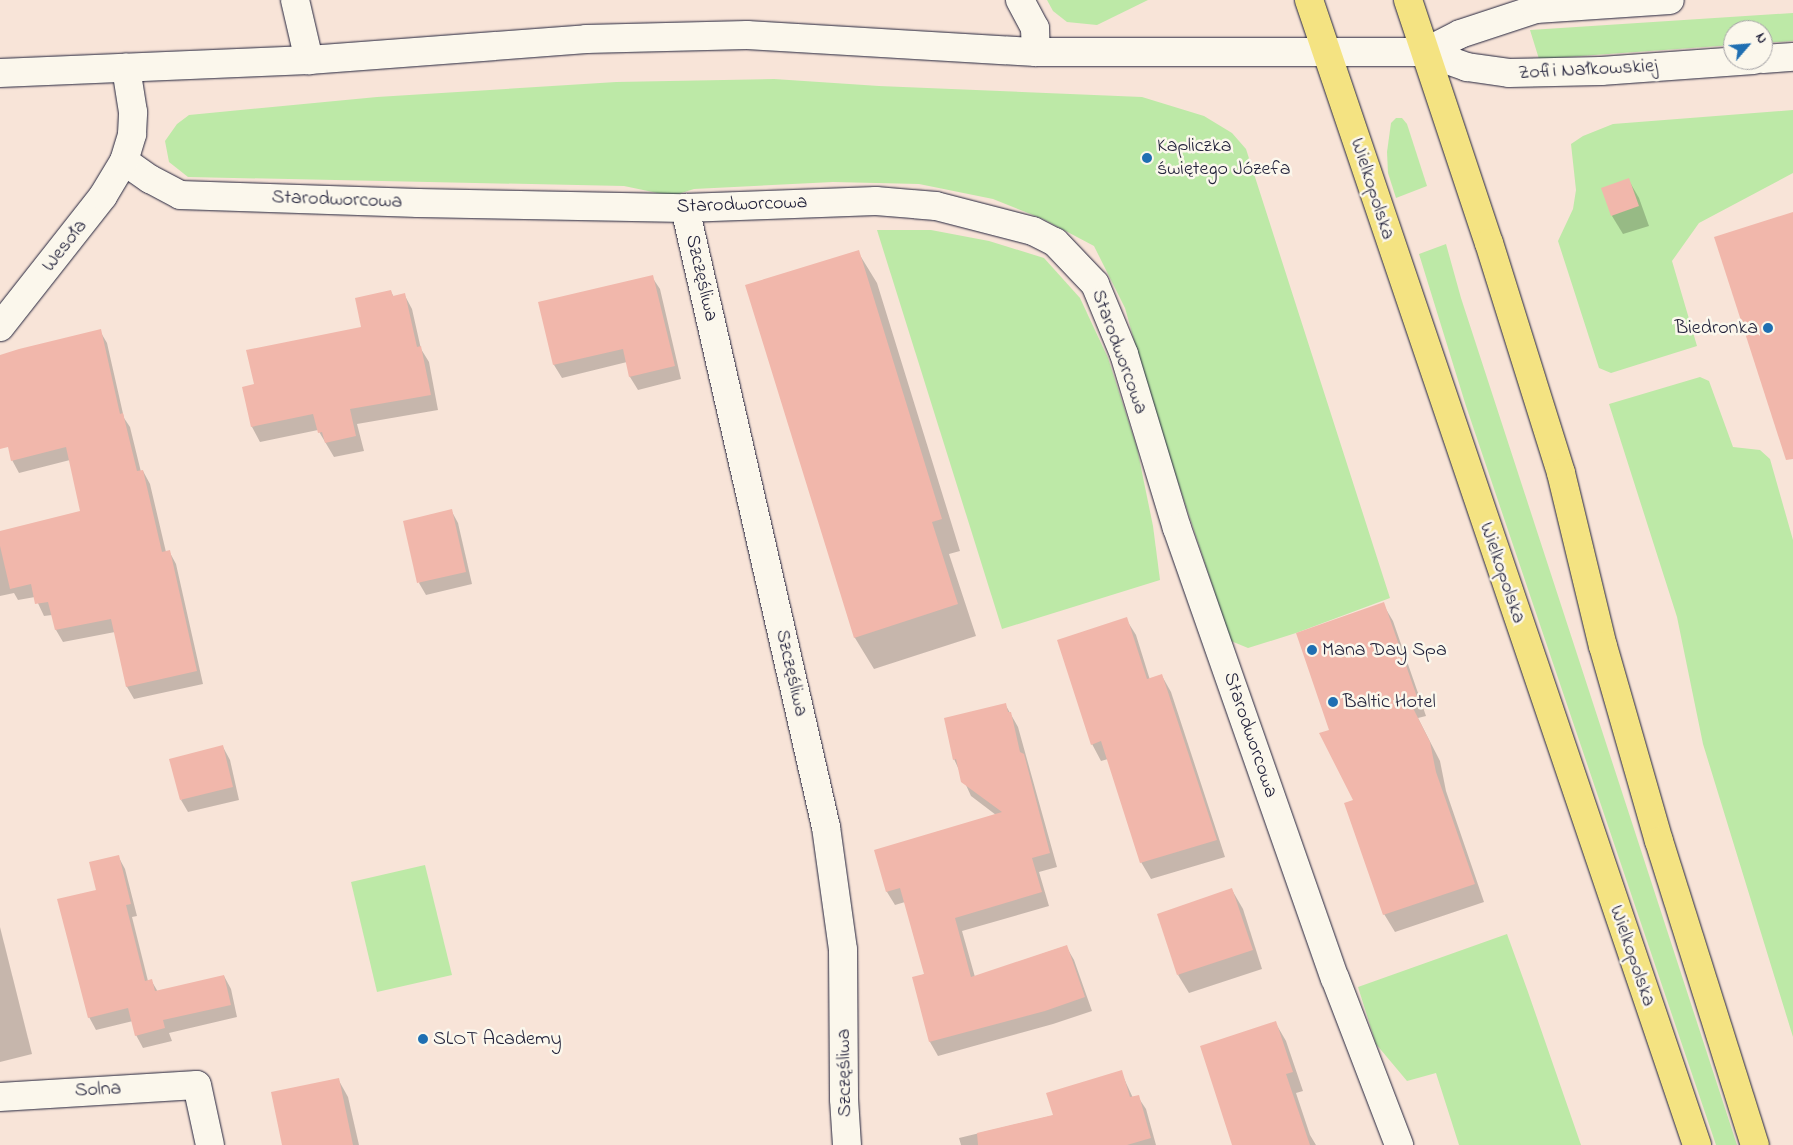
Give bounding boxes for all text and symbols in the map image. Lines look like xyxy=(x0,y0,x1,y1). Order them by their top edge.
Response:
north arrow xyxy=(1723,20,1773,70)
text: N xyxy=(1749,29,1772,47)
street label: Zofii Nałkowskiej xyxy=(1518,54,1658,86)
place label: Kapliczka świętego Józefa xyxy=(1157,134,1291,181)
street label: Wielkopolska xyxy=(1344,135,1400,243)
marker: Kapliczka świętego Józefa xyxy=(1141,152,1153,164)
street label: Starodworcowa xyxy=(271,186,403,214)
street label: Starodworcowa xyxy=(676,191,808,219)
street label: Wesoła xyxy=(37,215,93,277)
street label: Szczęśliwa xyxy=(679,232,723,324)
street label: Starodworcowa xyxy=(1085,286,1153,418)
place label: Biedronka xyxy=(1675,316,1758,340)
marker: Biedronka xyxy=(1762,322,1774,334)
street label: Wielkopolska xyxy=(1474,519,1530,627)
street label: Szczęśliwa xyxy=(769,627,813,719)
place label: Mana Day Spa xyxy=(1322,638,1447,662)
marker: Mana Day Spa xyxy=(1306,644,1318,656)
street label: Starodworcowa xyxy=(1217,669,1283,801)
place label: Baltic Hotel xyxy=(1343,690,1436,714)
marker: Baltic Hotel xyxy=(1327,696,1339,708)
street label: Wielkopolska xyxy=(1604,902,1660,1010)
place label: SLOT Academy xyxy=(433,1027,562,1051)
street label: Szczęśliwa xyxy=(832,1029,858,1117)
marker: SLOT Academy xyxy=(417,1033,429,1045)
street label: Solna xyxy=(74,1077,122,1103)

